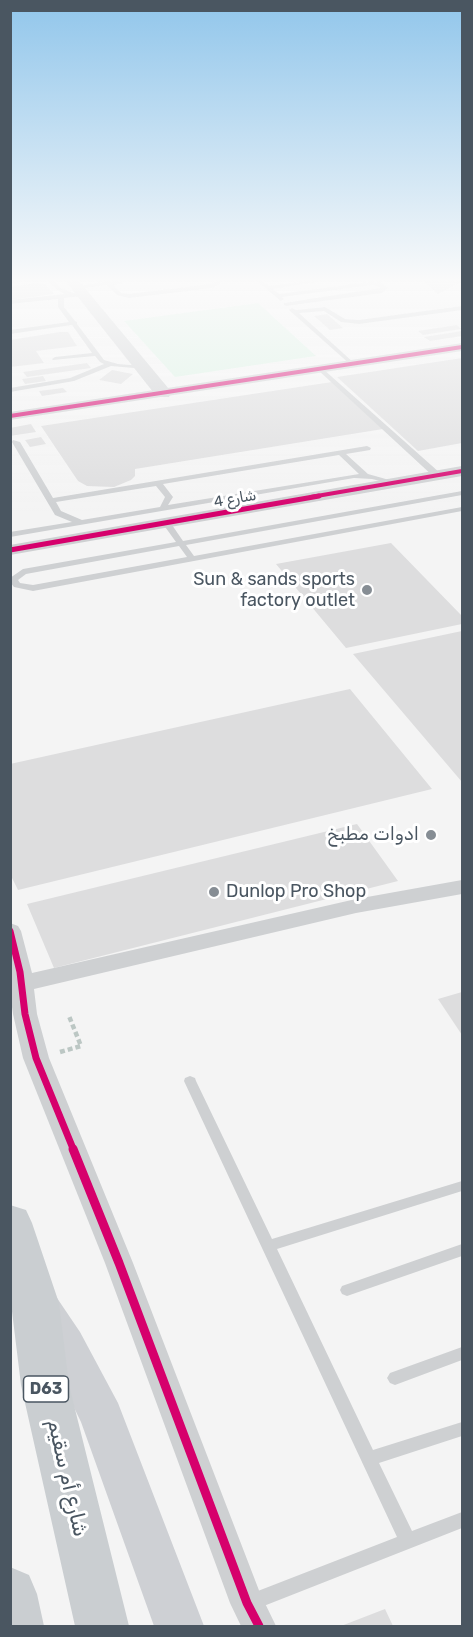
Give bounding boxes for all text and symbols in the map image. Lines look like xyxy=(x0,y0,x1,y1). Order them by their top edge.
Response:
street label: شارع 4 xyxy=(212,486,258,512)
place label: Sun & sands sports factory outlet xyxy=(193,569,355,612)
marker: Sun & sands sports factory outlet xyxy=(360,583,374,597)
place label: ادوات مطبخ xyxy=(327,824,419,846)
marker: ادوات مطبخ xyxy=(424,828,438,842)
place label: Dunlop Pro Shop xyxy=(226,881,366,903)
marker: Dunlop Pro Shop xyxy=(207,885,221,899)
road number: D63 xyxy=(24,1376,68,1402)
street label: شارع أم سقيم xyxy=(41,1417,93,1539)

